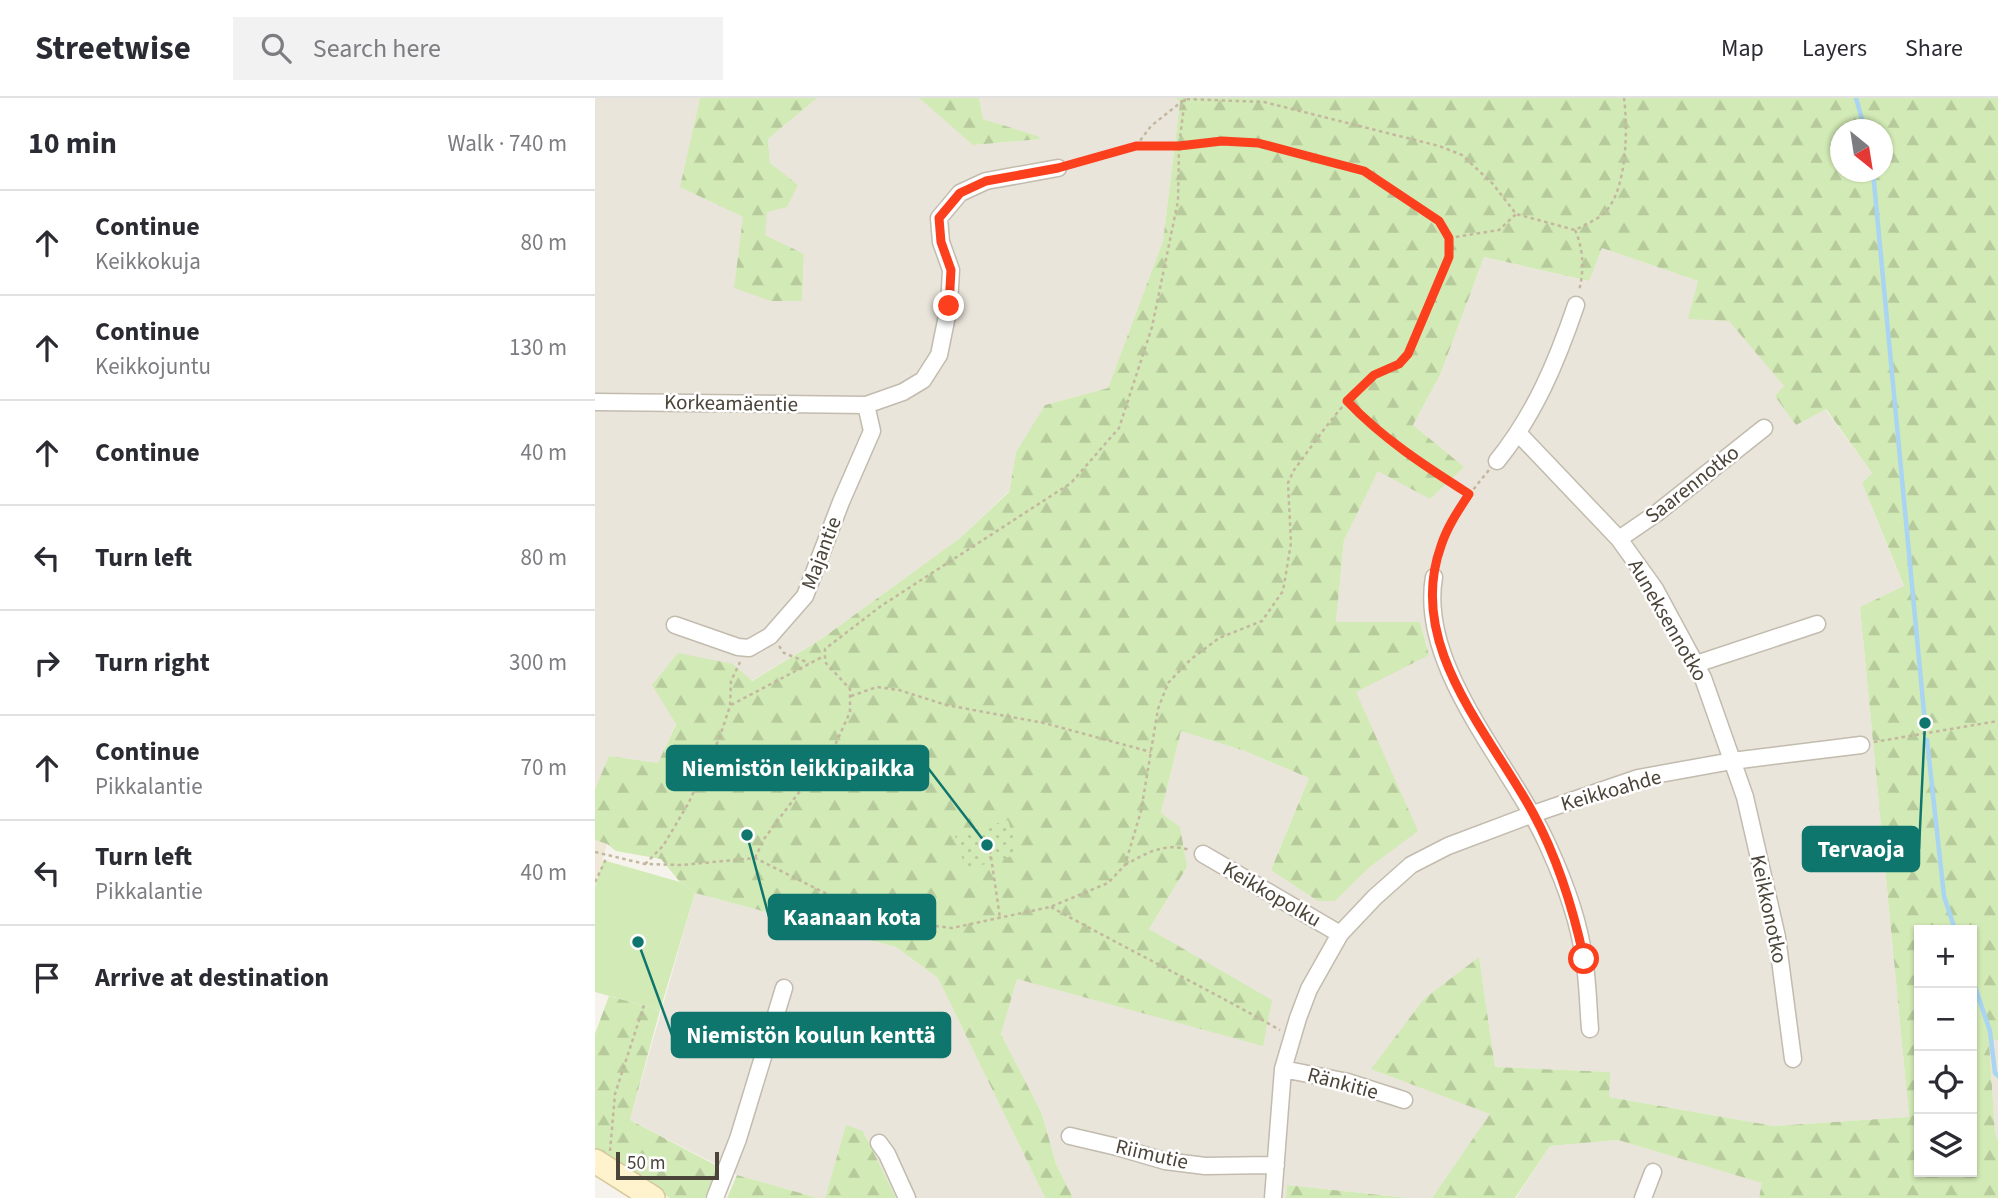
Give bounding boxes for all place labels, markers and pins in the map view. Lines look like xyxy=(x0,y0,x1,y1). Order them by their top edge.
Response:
callout: Niemistön leikkipaikka xyxy=(667,746,928,790)
callout: Tervaoja xyxy=(1803,827,1919,871)
callout: Kaanaan kota xyxy=(769,895,935,939)
callout: Niemistön koulun kenttä xyxy=(672,1013,950,1057)

